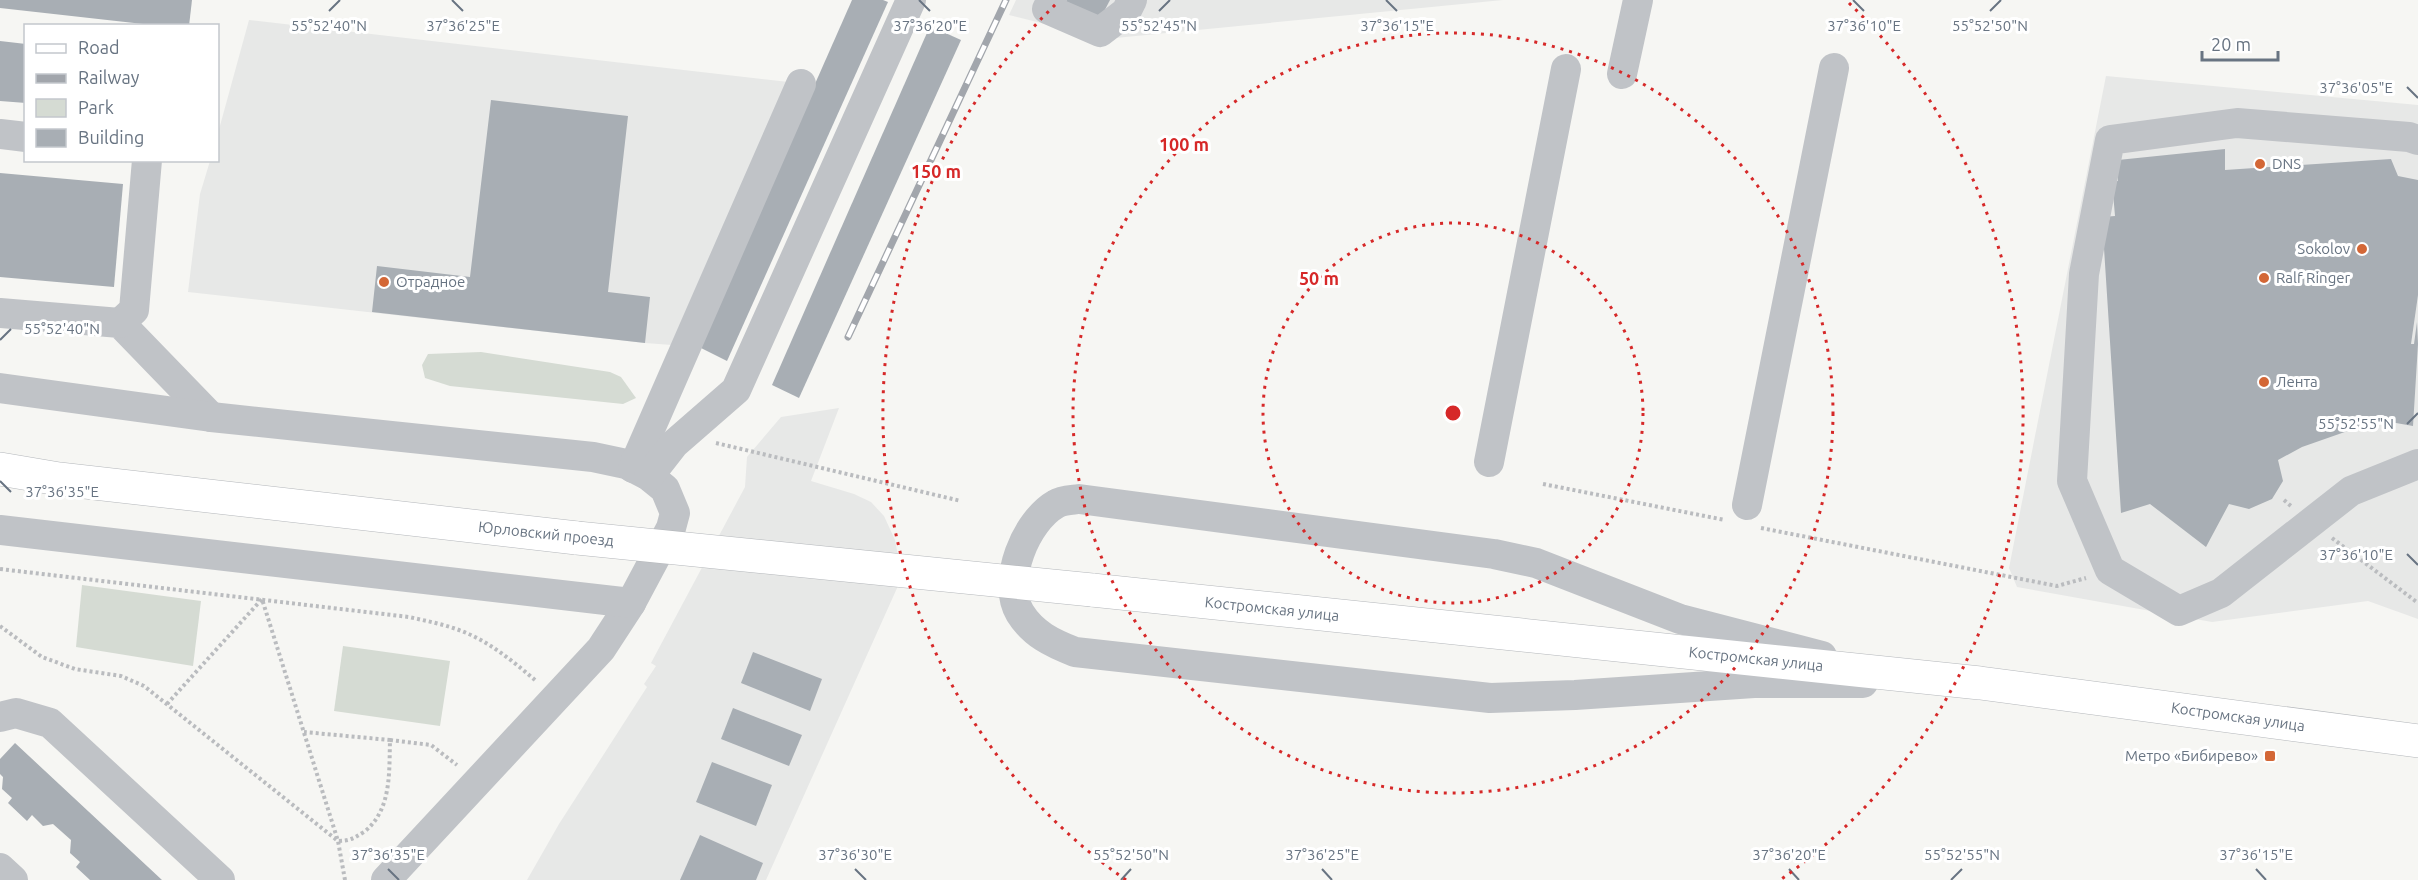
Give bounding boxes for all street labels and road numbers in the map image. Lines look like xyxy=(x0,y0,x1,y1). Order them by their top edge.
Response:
street label: Юрловский проезд xyxy=(477,518,615,549)
street label: Костромская улица xyxy=(1204,593,1340,624)
street label: Костромская улица xyxy=(1688,643,1824,674)
street label: Костромская улица xyxy=(2170,699,2306,734)

